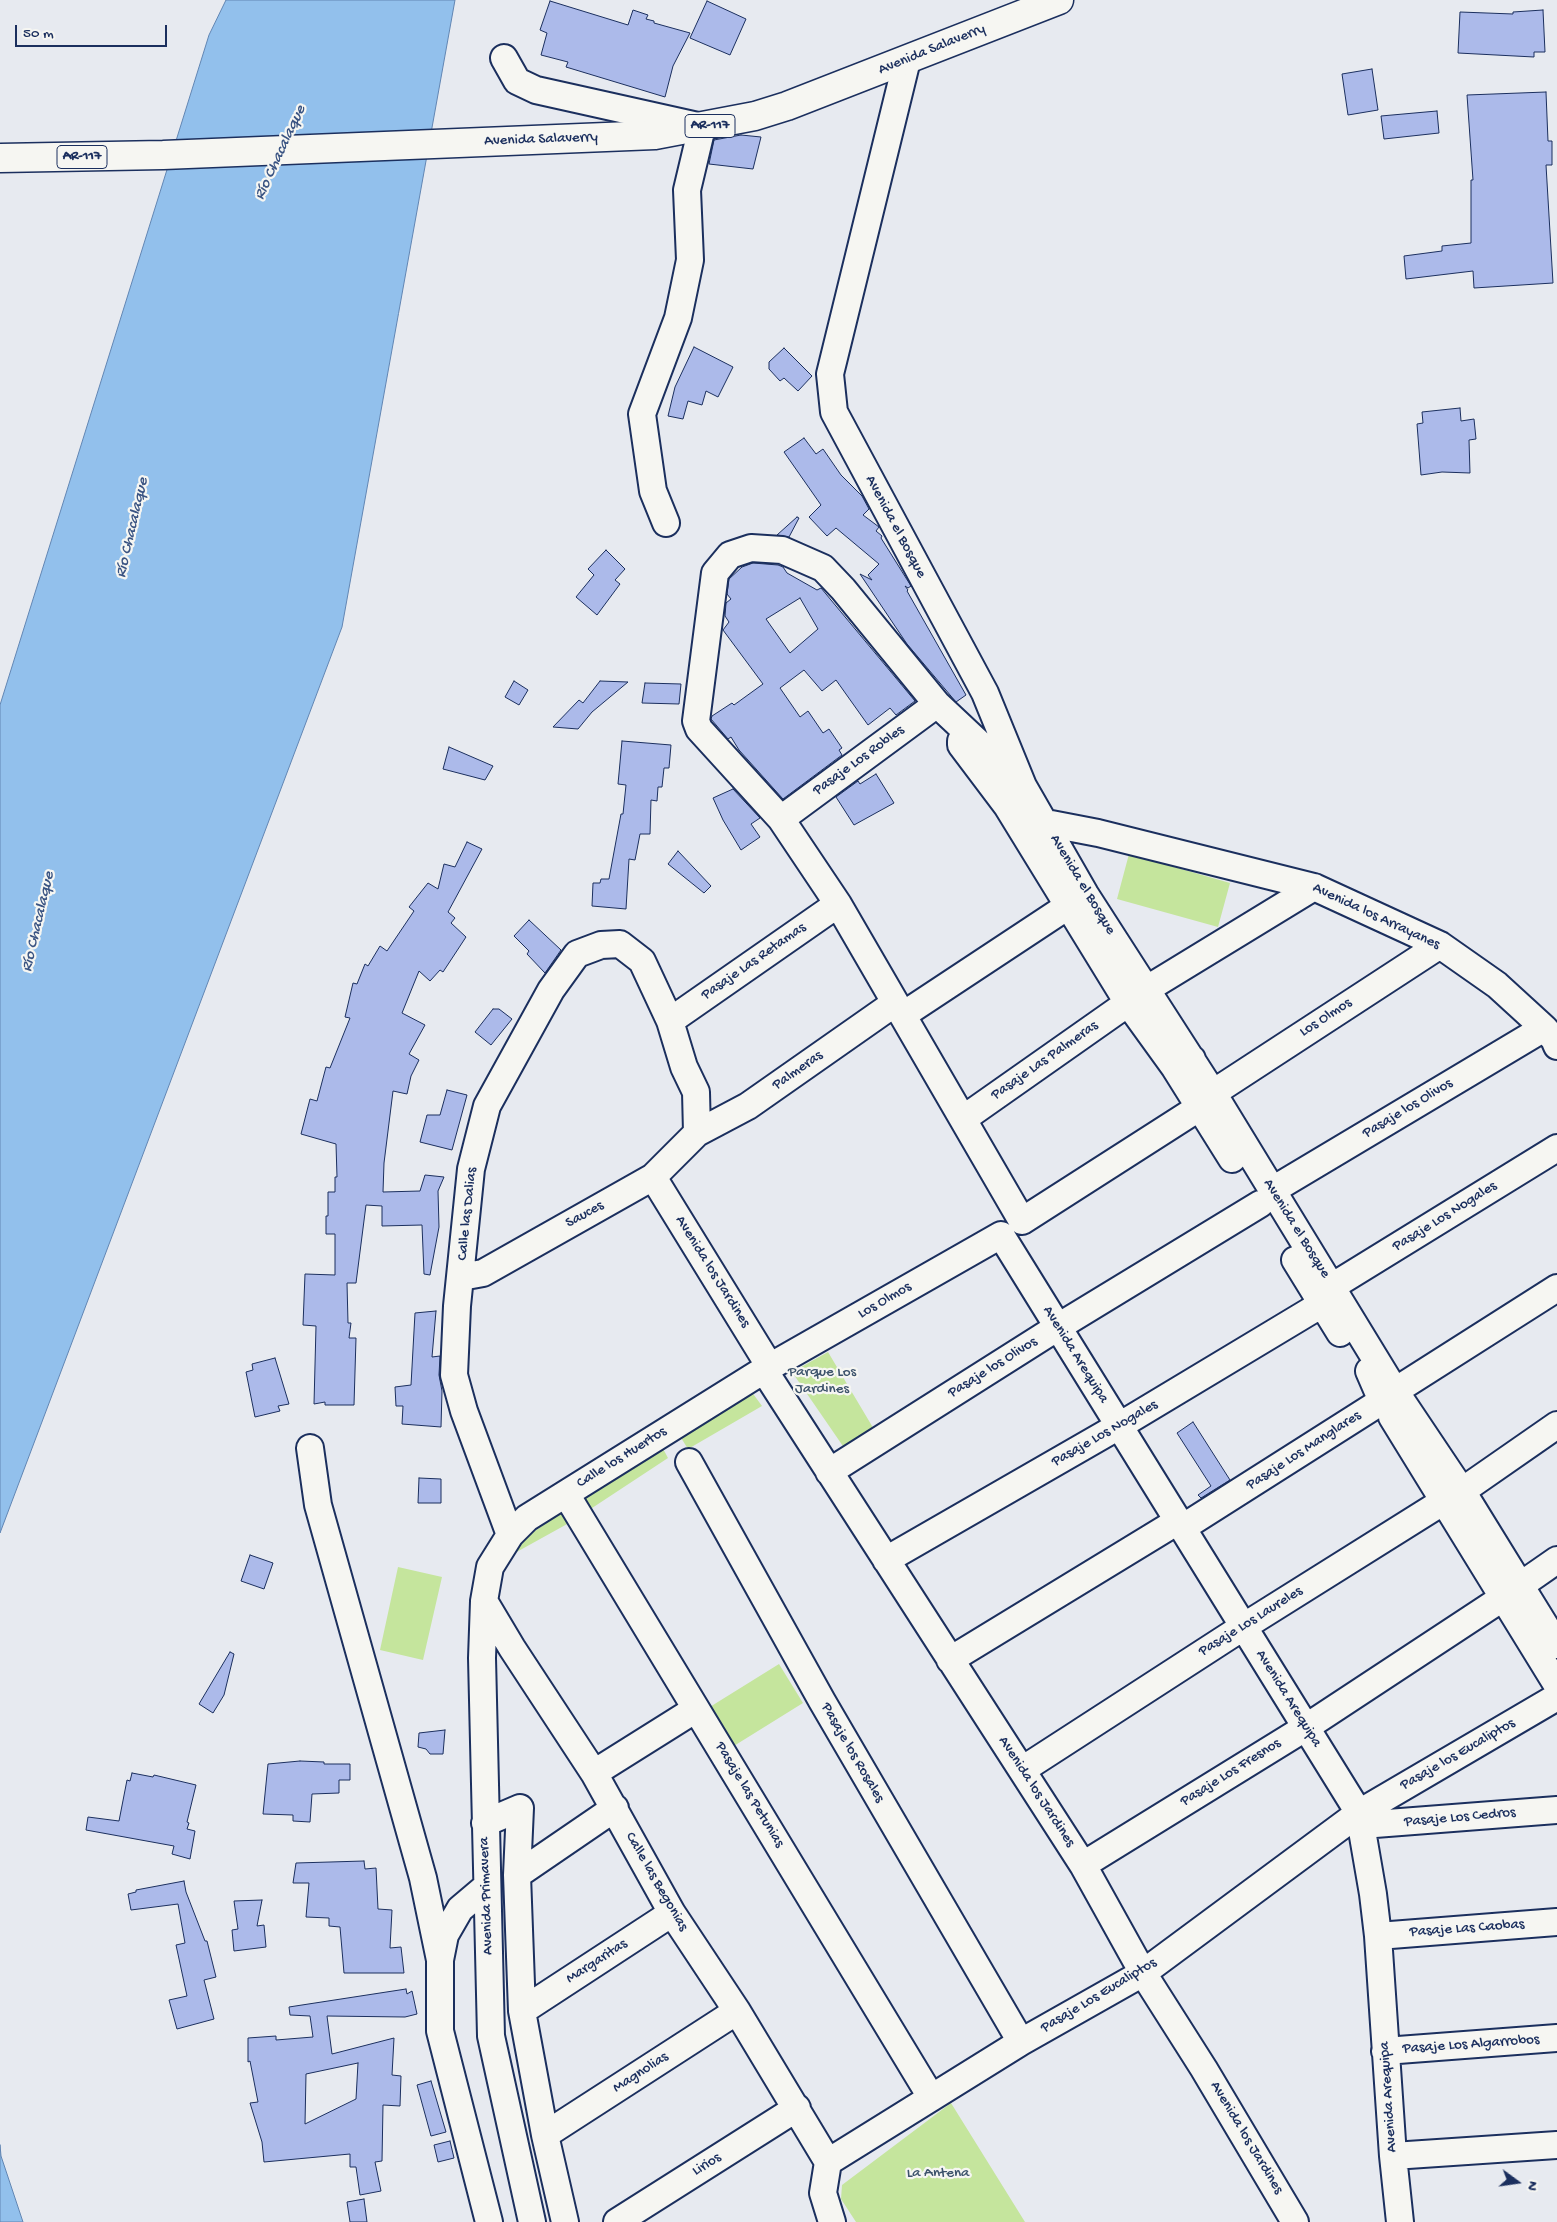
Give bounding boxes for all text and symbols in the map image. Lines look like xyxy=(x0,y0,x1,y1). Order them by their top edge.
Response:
scale bar xyxy=(18,15,170,47)
street label: Avenida Salaverry xyxy=(876,20,988,80)
text: 50 m xyxy=(23,25,54,43)
water label: Río Chacalaque xyxy=(251,103,311,203)
road number: AR-117 xyxy=(685,114,735,138)
street label: Avenida Salaverry xyxy=(484,129,598,151)
road number: AR-117 xyxy=(57,146,107,168)
street label: Avenida el Bosque xyxy=(860,473,930,581)
water label: Río Chacalaque xyxy=(112,476,154,580)
street label: Pasaje Los Robles xyxy=(810,722,908,800)
street label: Avenida el Bosque xyxy=(1045,832,1119,938)
water label: Río Chacalaque xyxy=(18,870,60,974)
street label: Avenida los Arrayanes xyxy=(1310,880,1442,954)
street label: Pasaje Las Retamas xyxy=(698,919,810,1005)
street label: Los Olmos xyxy=(1297,994,1355,1042)
street label: Pasaje Las Palmeras xyxy=(988,1017,1102,1105)
street label: Palmeras xyxy=(769,1047,827,1095)
street label: Pasaje los Olivos xyxy=(1360,1075,1456,1143)
street label: Calle las Dalias xyxy=(454,1167,482,1261)
street label: Avenida el Bosque xyxy=(1258,1176,1334,1282)
street label: Pasaje Los Nogales xyxy=(1390,1178,1500,1256)
street label: Sauces xyxy=(563,1197,607,1233)
street label: Avenida los Jardines xyxy=(670,1213,754,1331)
street label: Los Olmos xyxy=(855,1279,915,1323)
street label: Avenida Arequipa xyxy=(1038,1303,1112,1407)
street label: Pasaje los Olivos xyxy=(945,1333,1041,1403)
park label: Parque Los Jardines xyxy=(788,1364,856,1399)
street label: Pasaje Los Nogales xyxy=(1049,1396,1161,1472)
street label: Pasaje Los Manglares xyxy=(1243,1407,1365,1495)
street label: Calle los Huertos xyxy=(574,1423,670,1493)
street label: Pasaje Los Laureles xyxy=(1196,1583,1306,1661)
street label: Avenida Arequipa xyxy=(1251,1647,1325,1751)
street label: Pasaje los Rosales xyxy=(816,1700,888,1806)
street label: Pasaje los Eucaliptos xyxy=(1397,1715,1519,1795)
street label: Avenida los Jardines xyxy=(993,1733,1079,1851)
street label: Pasaje Los Fresnos xyxy=(1177,1735,1285,1811)
street label: Pasaje las Petunias xyxy=(710,1739,788,1851)
street label: Pasaje Los Cedros xyxy=(1404,1804,1516,1832)
street label: Calle las Begonias xyxy=(620,1829,692,1935)
street label: Avenida Primavera xyxy=(476,1837,498,1955)
street label: Pasaje Las Caobas xyxy=(1409,1916,1525,1942)
street label: Margaritas xyxy=(563,1936,631,1988)
street label: Pasaje Los Eucaliptos xyxy=(1038,1954,1160,2038)
street label: Pasaje Los Algarrobos xyxy=(1402,2031,1540,2059)
street label: Avenida Arequipa xyxy=(1376,2041,1402,2153)
street label: Magnolias xyxy=(610,2048,672,2098)
street label: Avenida los Jardines xyxy=(1205,2078,1287,2198)
street label: Lirios xyxy=(689,2149,725,2181)
north arrow xyxy=(1492,2157,1542,2207)
park label: La Antena xyxy=(907,2165,969,2183)
text: N xyxy=(1523,2179,1541,2192)

